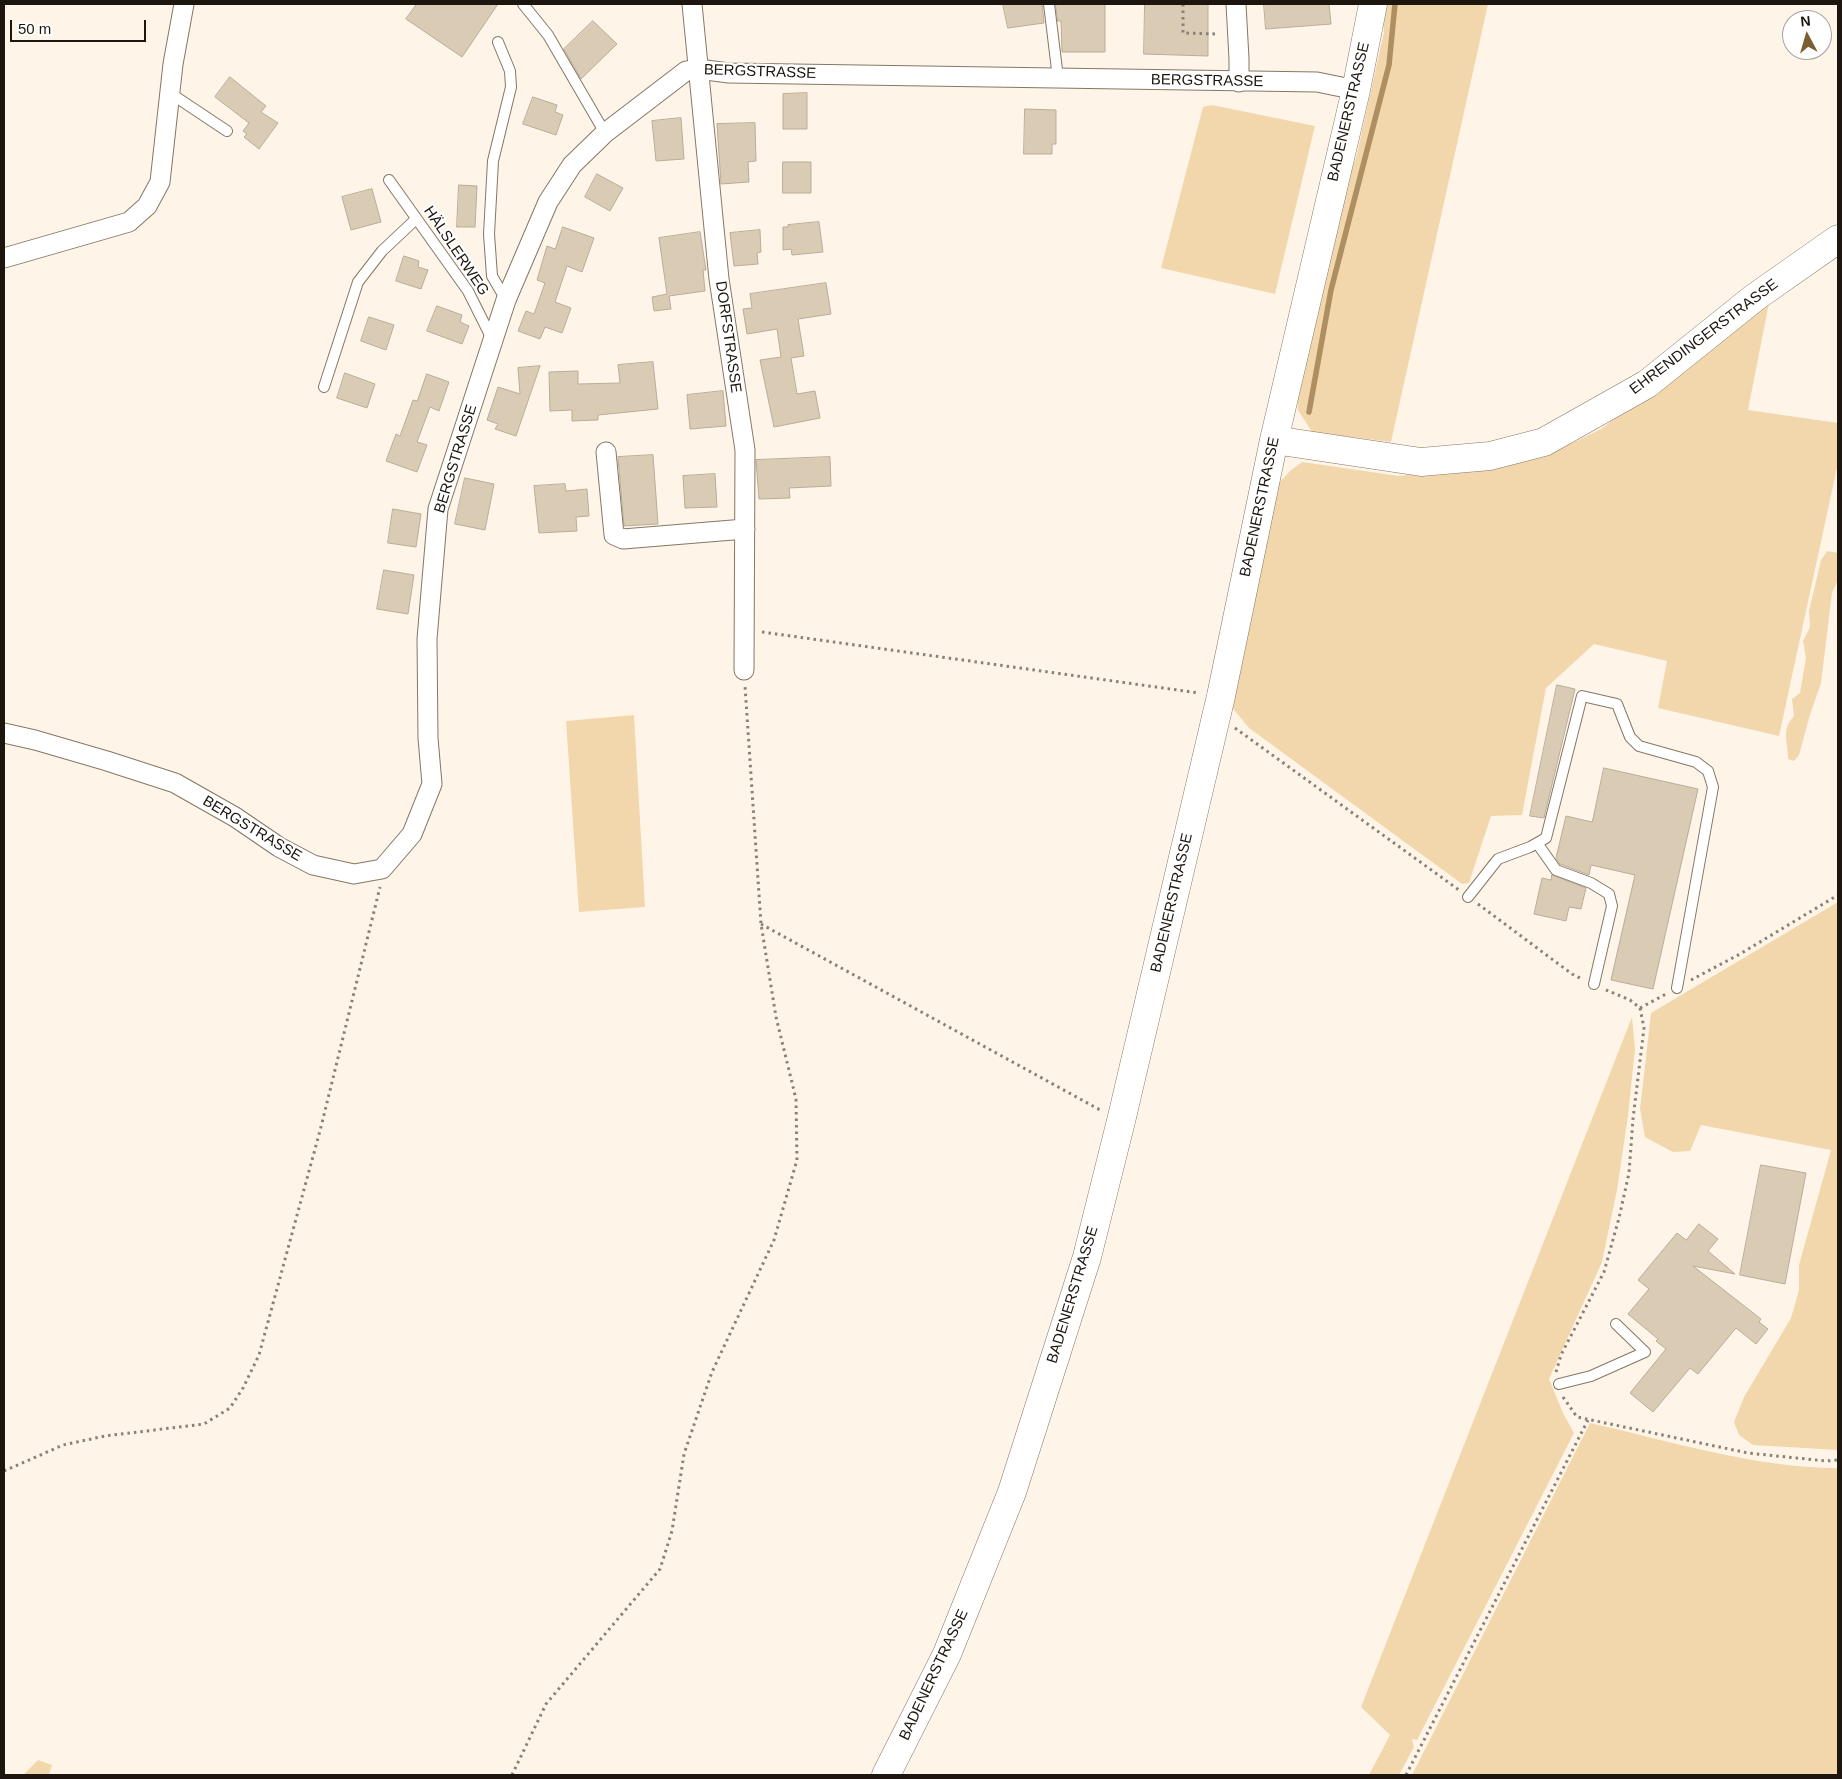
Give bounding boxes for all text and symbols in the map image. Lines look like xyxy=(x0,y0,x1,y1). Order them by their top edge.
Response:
scale bar xyxy=(12,10,149,42)
north arrow xyxy=(1782,10,1832,60)
text: N xyxy=(1800,13,1811,30)
text: 50 m xyxy=(18,20,51,37)
street label: BADENERSTRASSE xyxy=(1324,41,1374,183)
street label: BERGSTRASSE xyxy=(703,61,817,83)
street label: BERGSTRASSE xyxy=(1151,71,1263,91)
street label: HÄLSLERWEG xyxy=(419,203,493,299)
street label: EHRENDINGERSTRASSE xyxy=(1626,275,1782,399)
street label: DORFSTRASSE xyxy=(711,280,745,394)
street label: BERGSTRASSE xyxy=(431,403,481,515)
street label: BADENERSTRASSE xyxy=(1236,435,1284,579)
street label: BERGSTRASSE xyxy=(199,792,305,866)
street label: BADENERSTRASSE xyxy=(1147,832,1197,974)
street label: BADENERSTRASSE xyxy=(1044,1224,1102,1366)
street label: BADENERSTRASSE xyxy=(896,1607,972,1743)

